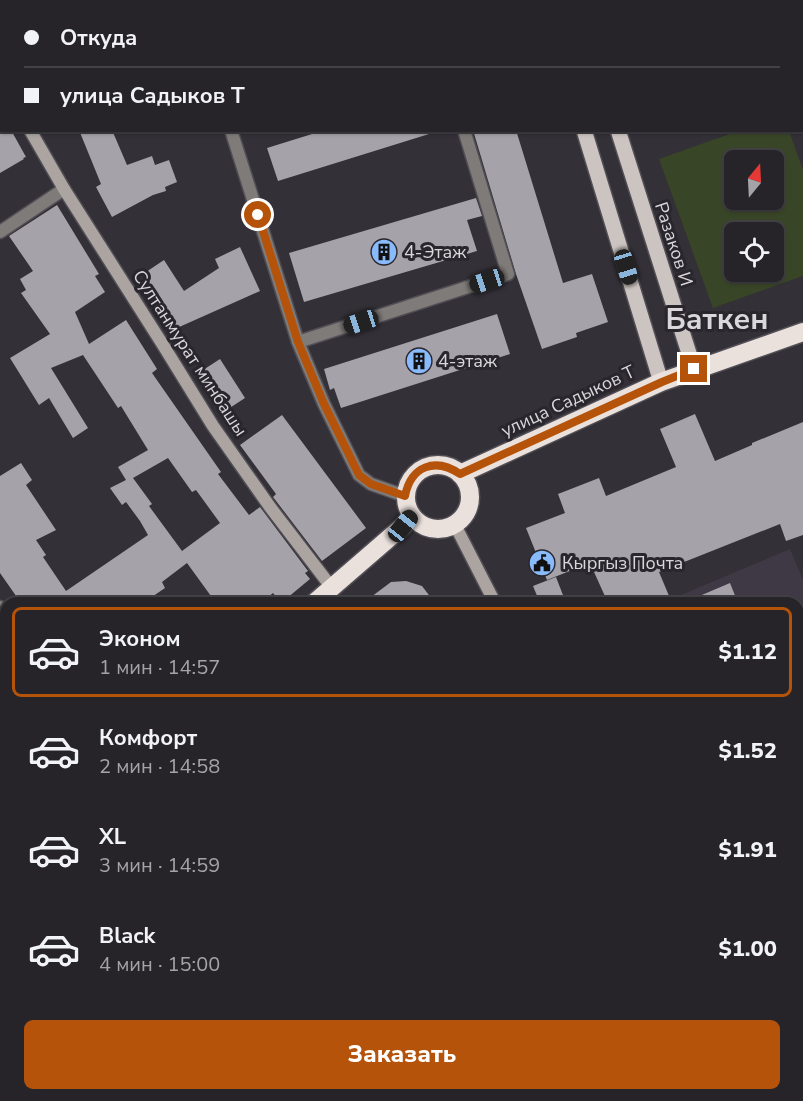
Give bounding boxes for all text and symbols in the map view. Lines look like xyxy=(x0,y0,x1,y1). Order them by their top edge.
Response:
text: Откуда xyxy=(60,23,137,53)
text: улица Садыков Т xyxy=(60,81,245,111)
north arrow xyxy=(724,150,784,210)
map controls xyxy=(724,150,784,282)
street label: Разаков И xyxy=(649,199,699,289)
route start xyxy=(244,201,271,228)
button: locate xyxy=(724,222,784,282)
building icon: 4-Этаж xyxy=(369,237,399,267)
place label: 4-Этаж xyxy=(404,240,467,264)
car xyxy=(612,247,640,287)
street label: Султанмурат минбашы xyxy=(127,265,253,441)
car xyxy=(467,267,507,295)
district label: Баткен xyxy=(666,299,768,340)
car xyxy=(341,308,381,336)
building icon: 4-этаж xyxy=(404,346,434,376)
place label: 4-этаж xyxy=(438,349,498,373)
route end xyxy=(680,355,707,382)
street label: улица Садыков Т xyxy=(497,359,639,443)
car xyxy=(385,506,421,546)
public building icon: Кыргыз Почта xyxy=(527,548,557,578)
place label: Кыргыз Почта xyxy=(562,551,683,575)
text: Эконом xyxy=(99,624,181,654)
icon: car xyxy=(27,625,81,679)
text: $1.12 xyxy=(718,637,777,667)
text: 1 мин · 14:57 xyxy=(99,654,220,681)
text: Комфорт xyxy=(99,723,197,753)
icon: car xyxy=(27,724,81,778)
text: $1.52 xyxy=(718,736,777,766)
text: 2 мин · 14:58 xyxy=(99,753,220,780)
text: XL xyxy=(99,822,126,852)
icon: car xyxy=(27,823,81,877)
text: $1.91 xyxy=(718,835,777,865)
text: 3 мин · 14:59 xyxy=(99,852,220,879)
text: Black xyxy=(99,921,155,951)
icon: car xyxy=(27,922,81,976)
text: $1.00 xyxy=(718,934,777,964)
text: 4 мин · 15:00 xyxy=(99,951,220,978)
button: Заказать xyxy=(24,1020,780,1089)

